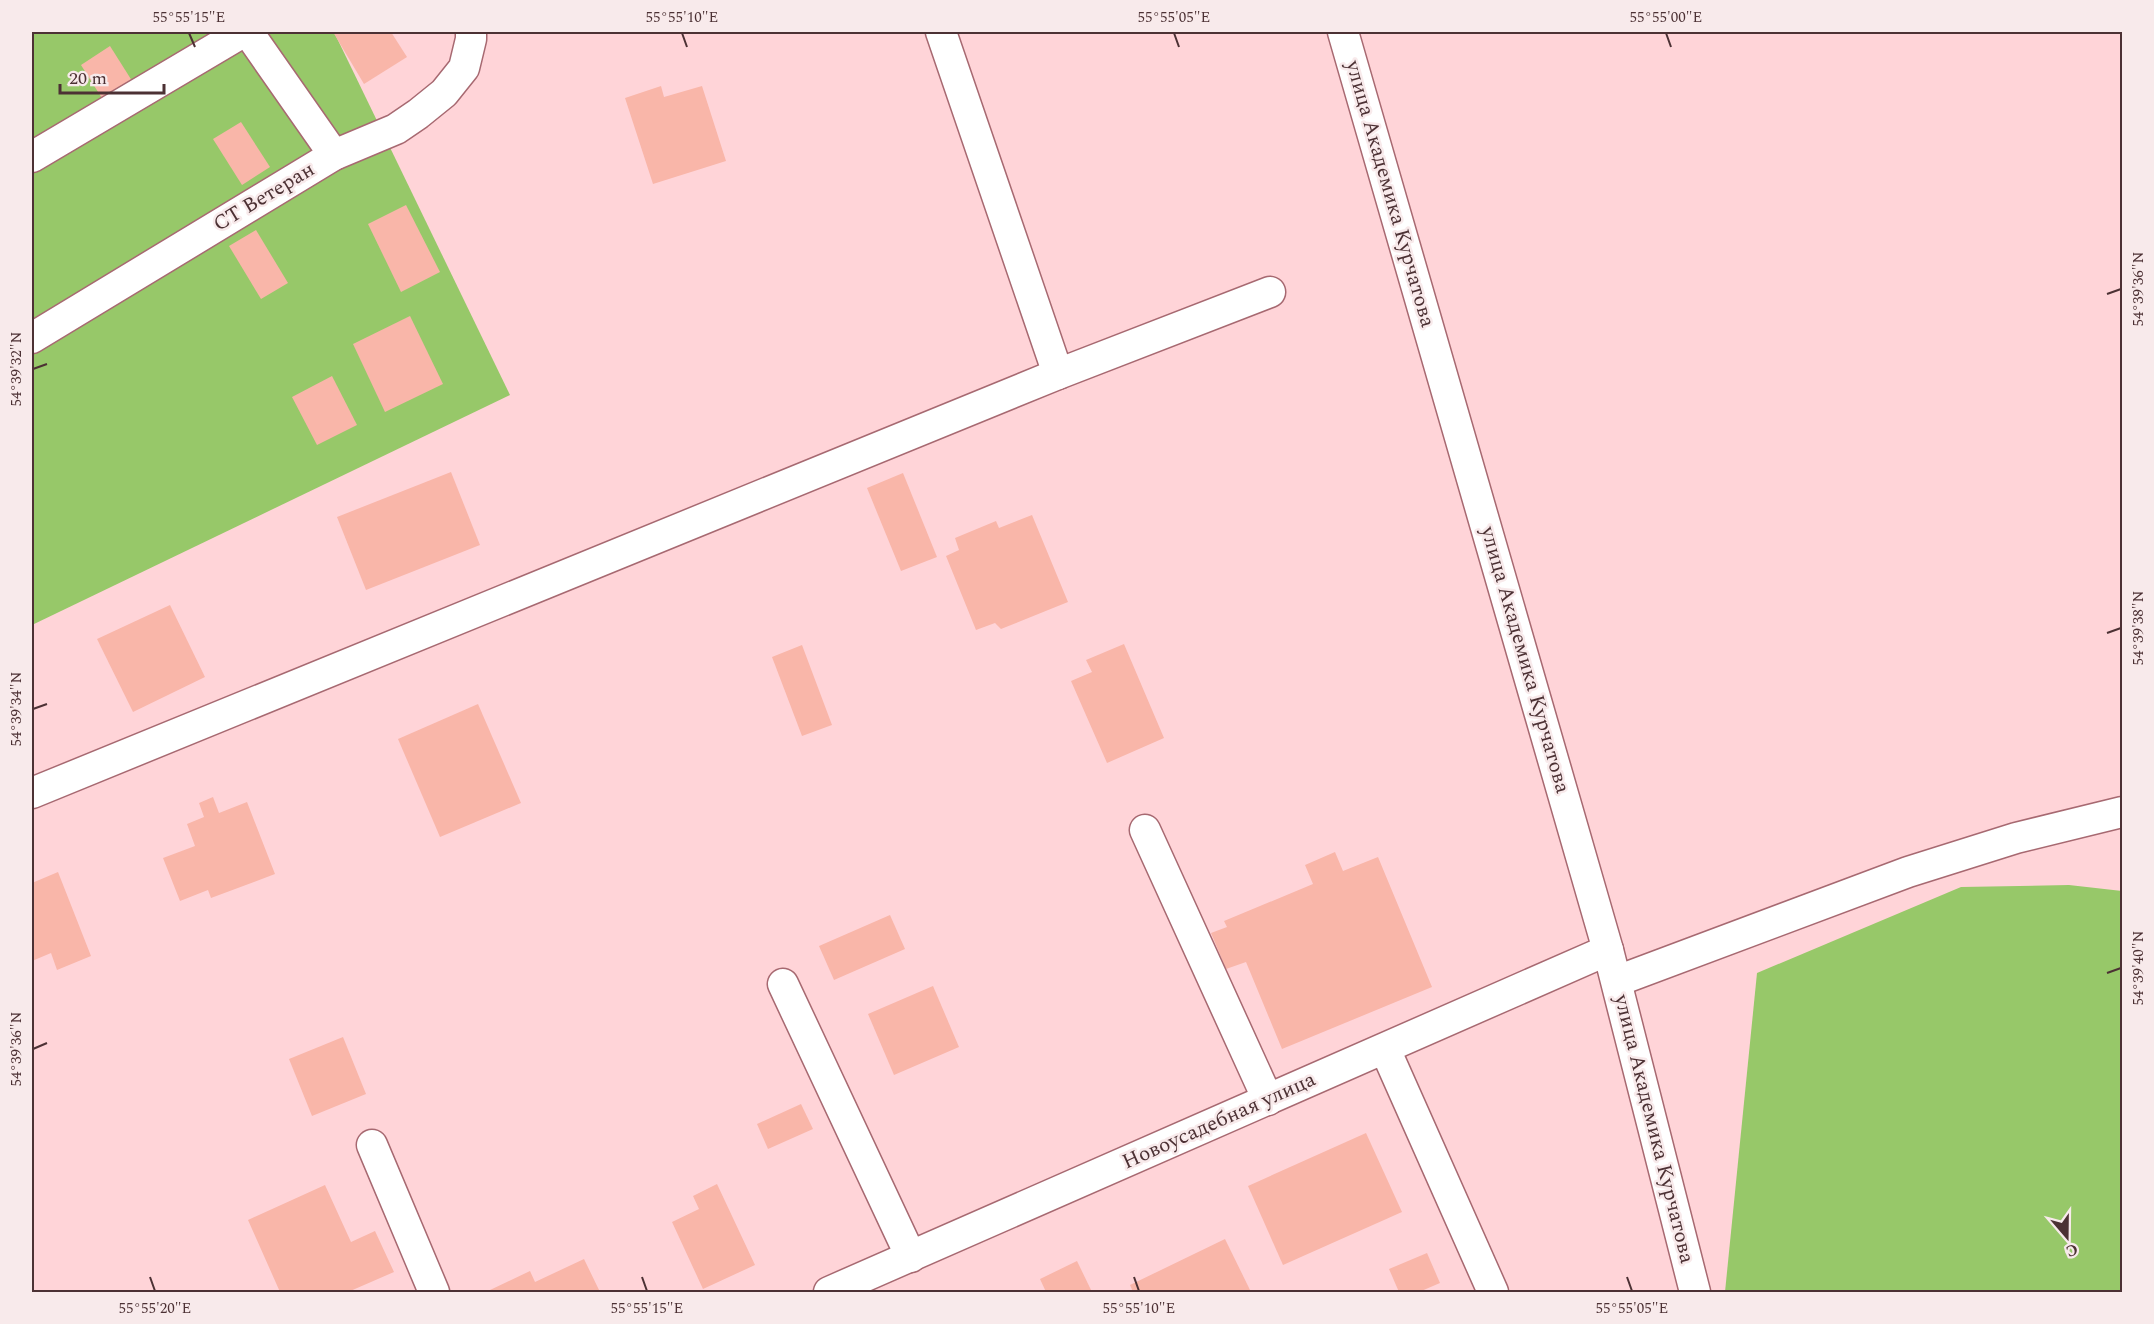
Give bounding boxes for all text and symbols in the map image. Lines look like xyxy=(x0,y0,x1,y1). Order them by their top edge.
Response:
text: 55°55'15"E xyxy=(153,6,225,29)
text: 55°55'10"E xyxy=(646,6,718,29)
text: 55°55'05"E xyxy=(1138,6,1210,29)
text: 55°55'00"E xyxy=(1630,6,1702,29)
street label: улица Академика Курчатова xyxy=(1336,56,1444,332)
scale bar xyxy=(60,57,164,95)
text: 20 m xyxy=(69,65,107,92)
street label: СТ Ветеран xyxy=(207,154,321,240)
text: 54°39'36"N xyxy=(2127,251,2150,327)
text: 54°39'32"N xyxy=(5,331,28,407)
street label: улица Академика Курчатова xyxy=(1471,522,1579,798)
text: 54°39'38"N xyxy=(2127,590,2150,666)
text: 54°39'34"N xyxy=(5,671,28,747)
text: 54°39'40"N xyxy=(2127,930,2150,1006)
street label: улица Академика Курчатова xyxy=(1605,990,1703,1268)
text: 54°39'36"N xyxy=(5,1011,28,1087)
street label: Новоусадебная улица xyxy=(1117,1064,1322,1178)
north arrow xyxy=(2037,1207,2097,1267)
text: С xyxy=(2062,1237,2081,1263)
text: 55°55'20"E xyxy=(119,1297,191,1320)
text: 55°55'15"E xyxy=(611,1297,683,1320)
text: 55°55'10"E xyxy=(1103,1297,1175,1320)
text: 55°55'05"E xyxy=(1596,1297,1668,1320)

